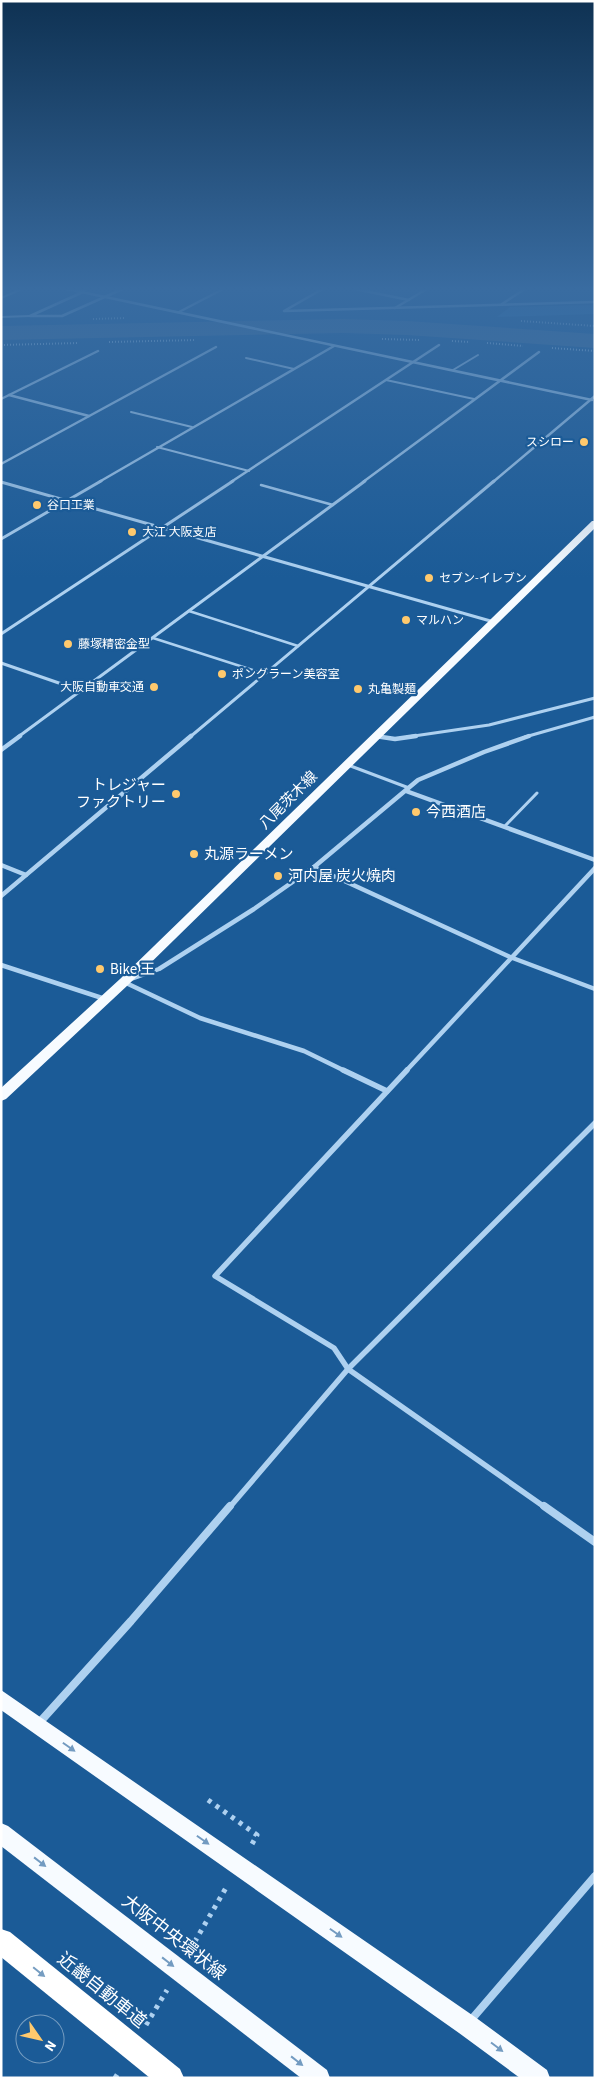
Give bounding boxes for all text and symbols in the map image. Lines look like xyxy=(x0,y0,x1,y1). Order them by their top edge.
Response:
place label: スシロー xyxy=(526,434,574,451)
marker: スシロー xyxy=(578,436,590,448)
place label: 谷口工業 xyxy=(47,497,95,514)
marker: 谷口工業 xyxy=(31,499,43,511)
place label: 大江 大阪支店 xyxy=(142,524,216,541)
marker: 大江 大阪支店 xyxy=(126,526,138,538)
place label: セブン-イレブン xyxy=(439,570,527,587)
marker: セブン-イレブン xyxy=(423,572,435,584)
place label: マルハン xyxy=(416,612,464,629)
marker: マルハン xyxy=(400,614,412,626)
place label: 藤塚精密金型 xyxy=(78,636,150,653)
marker: 藤塚精密金型 xyxy=(62,638,74,650)
place label: ポングラーン美容室 xyxy=(232,666,339,683)
marker: ポングラーン美容室 xyxy=(216,668,228,680)
place label: 大阪自動車交通 xyxy=(60,679,144,696)
marker: 大阪自動車交通 xyxy=(148,681,160,693)
place label: 丸亀製麺 xyxy=(368,681,416,698)
marker: 丸亀製麺 xyxy=(352,683,364,695)
street label: 八尾茨木線 xyxy=(254,766,322,834)
place label: トレジャー ファクトリー xyxy=(76,775,166,813)
marker: トレジャー ファクトリー xyxy=(170,788,182,800)
place label: 今西酒店 xyxy=(426,802,486,823)
marker: 今西酒店 xyxy=(410,806,422,818)
place label: 丸源ラーメン xyxy=(204,844,293,865)
marker: 丸源ラーメン xyxy=(188,848,200,860)
place label: 河内屋 炭火焼肉 xyxy=(288,866,396,887)
marker: 河内屋 炭火焼肉 xyxy=(272,870,284,882)
place label: Bike 王 xyxy=(110,959,155,980)
marker: Bike 王 xyxy=(94,963,106,975)
one-way arrow xyxy=(63,1742,76,1752)
one-way arrow xyxy=(196,1835,209,1845)
one-way arrow xyxy=(33,1857,46,1868)
street label: 大阪中央環状線 xyxy=(116,1889,231,1986)
one-way arrow xyxy=(329,1928,343,1938)
street label: 近畿自動車道 xyxy=(52,1947,152,2034)
one-way arrow xyxy=(161,1956,174,1967)
one-way arrow xyxy=(32,1966,45,1977)
north arrow xyxy=(15,2014,65,2064)
text: N xyxy=(39,2036,61,2055)
one-way arrow xyxy=(490,2042,504,2052)
one-way arrow xyxy=(290,2056,303,2067)

